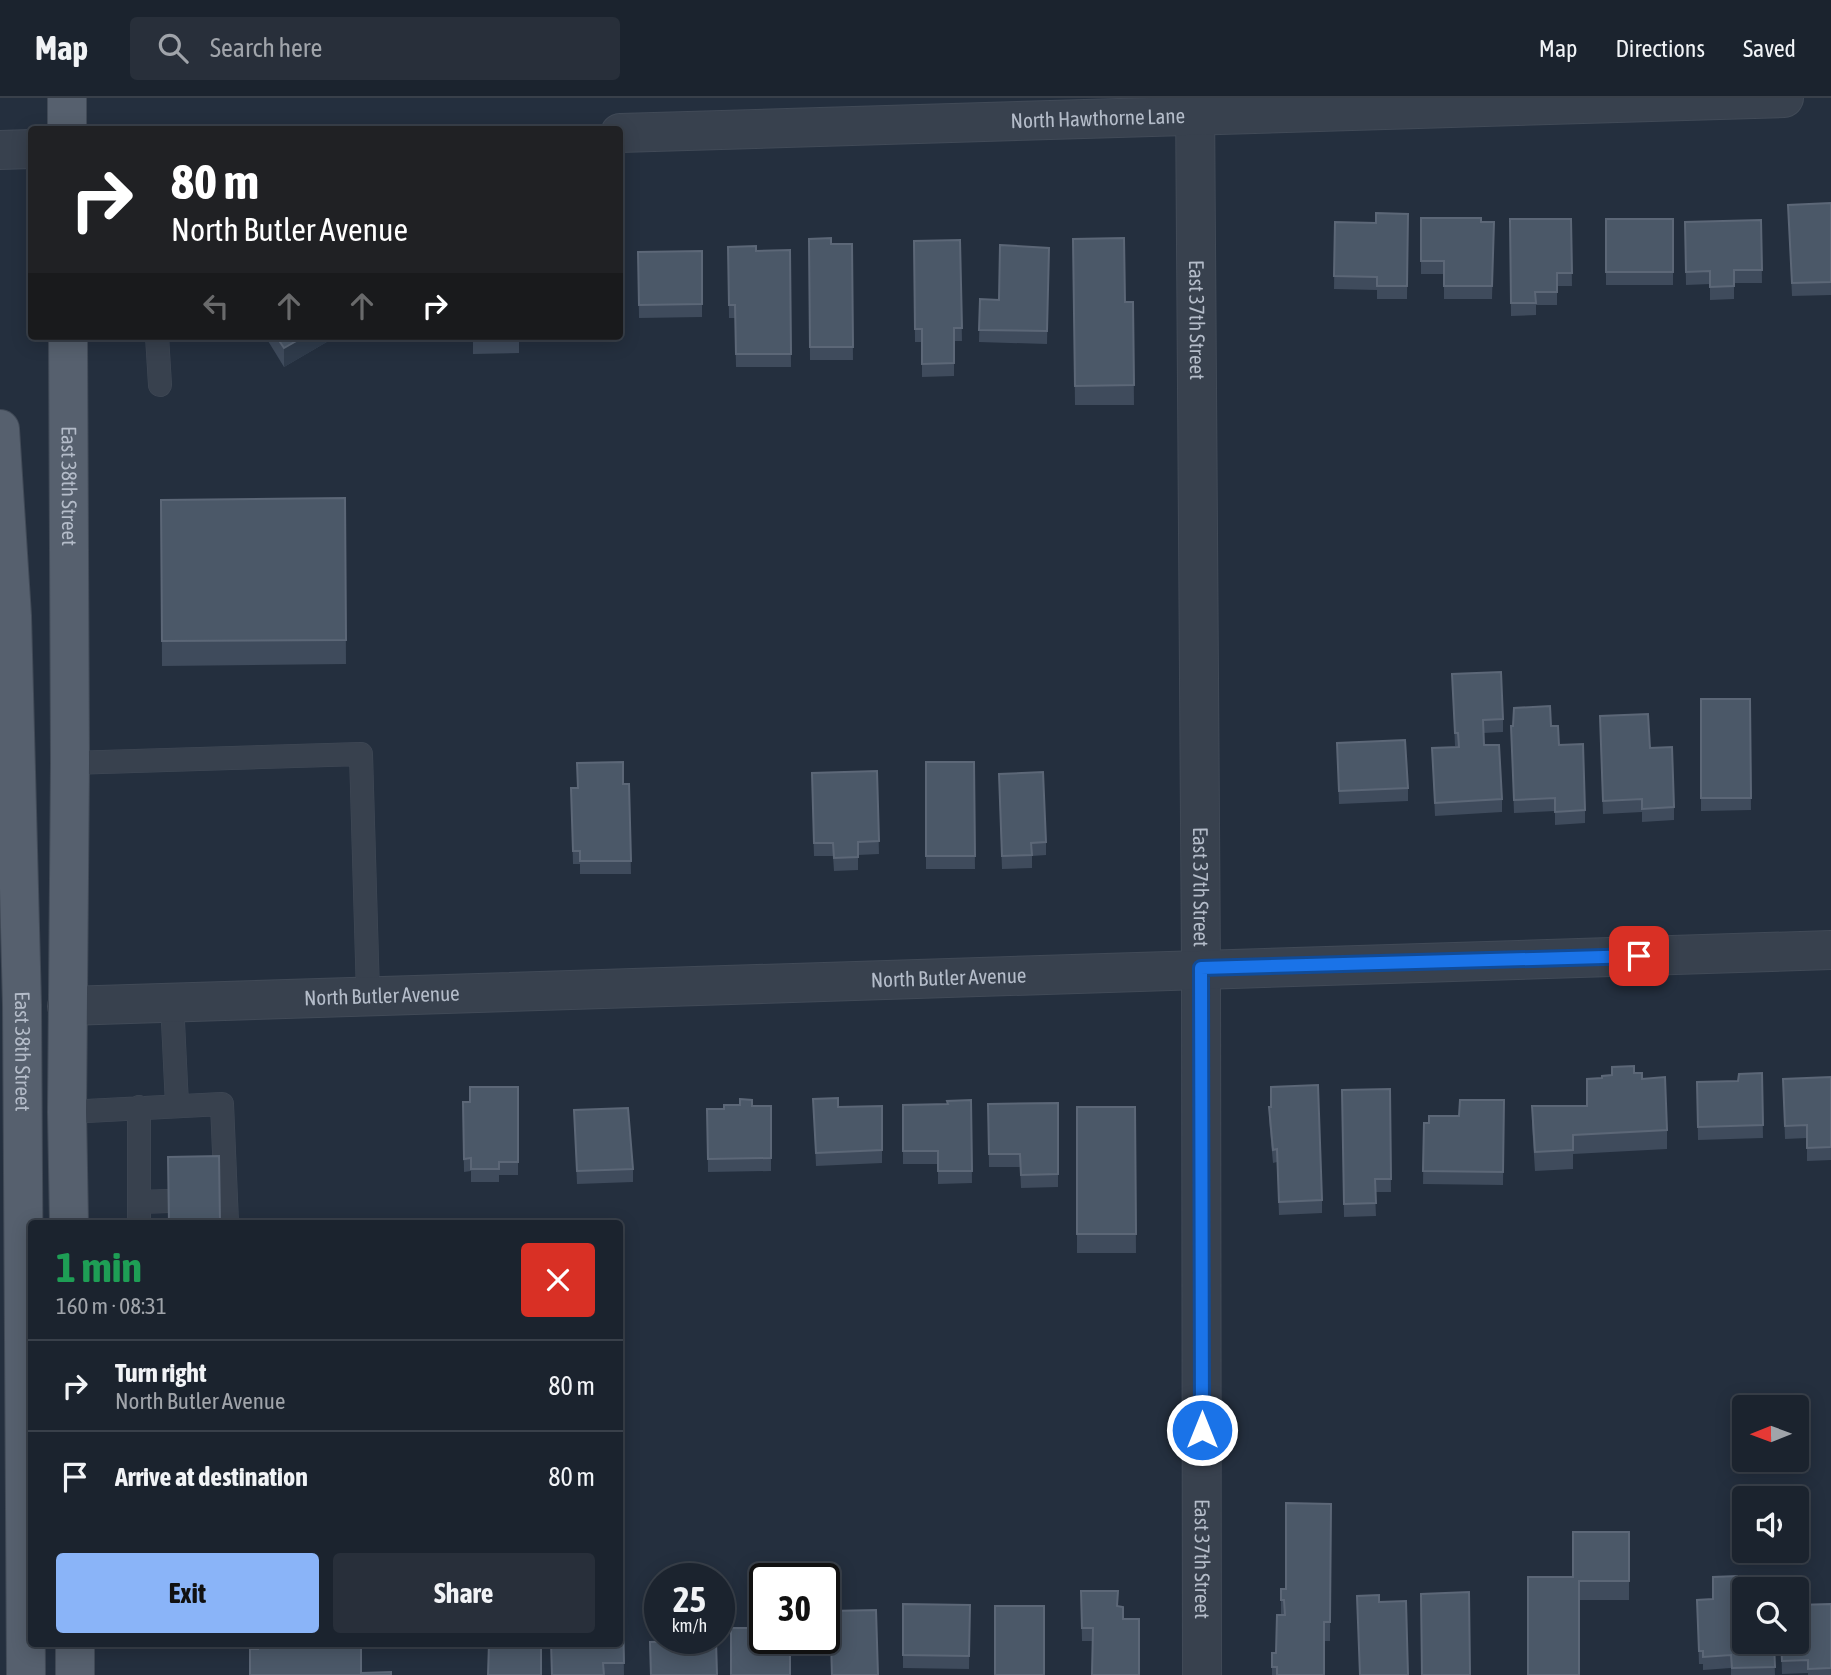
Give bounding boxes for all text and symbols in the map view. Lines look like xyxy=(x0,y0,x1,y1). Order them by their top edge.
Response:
search box xyxy=(130,17,620,80)
text: Map xyxy=(35,29,88,67)
icon: search xyxy=(154,29,192,67)
text: Search here xyxy=(210,33,322,63)
text: Map xyxy=(1539,35,1577,62)
text: Directions xyxy=(1615,35,1705,62)
text: Saved xyxy=(1743,35,1796,62)
street label: North Hawthorne Lane xyxy=(1010,103,1185,132)
text: 80 m xyxy=(171,153,259,209)
icon: right xyxy=(56,154,147,245)
text: North Butler Avenue xyxy=(171,211,408,248)
street label: East 37th Street xyxy=(1185,260,1210,380)
icon: left xyxy=(197,287,235,325)
icon: ahead xyxy=(270,287,308,325)
icon: ahead xyxy=(343,287,381,325)
icon: right xyxy=(416,287,454,325)
street label: East 38th Street xyxy=(57,426,82,546)
street label: East 37th Street xyxy=(1189,827,1214,947)
pin xyxy=(1609,926,1669,986)
icon: arrive xyxy=(1620,937,1658,975)
street label: North Butler Avenue xyxy=(870,963,1027,991)
street label: North Butler Avenue xyxy=(304,981,460,1009)
street label: East 38th Street xyxy=(11,991,36,1112)
text: 1 min xyxy=(56,1243,142,1291)
button: close xyxy=(521,1243,595,1317)
text: 160 m · 08:31 xyxy=(56,1293,167,1319)
text: Turn right xyxy=(115,1358,206,1388)
icon: right xyxy=(56,1367,94,1405)
text: 80 m xyxy=(548,1371,595,1401)
text: North Butler Avenue xyxy=(115,1388,285,1414)
position arrow xyxy=(1165,1393,1239,1467)
north arrow xyxy=(1732,1395,1810,1472)
map controls xyxy=(1732,1395,1809,1654)
icon: arrive xyxy=(56,1458,94,1496)
text: Arrive at destination xyxy=(115,1462,308,1492)
text: 80 m xyxy=(548,1462,595,1492)
button: sound xyxy=(1732,1486,1809,1563)
street label: East 37th Street xyxy=(1191,1499,1215,1619)
button: Exit xyxy=(56,1553,319,1633)
button: Share xyxy=(333,1553,595,1633)
speed limit sign: 30 xyxy=(749,1563,840,1654)
button: search xyxy=(1732,1577,1809,1654)
text: 25 xyxy=(673,1579,706,1619)
text: km/h xyxy=(672,1615,707,1636)

